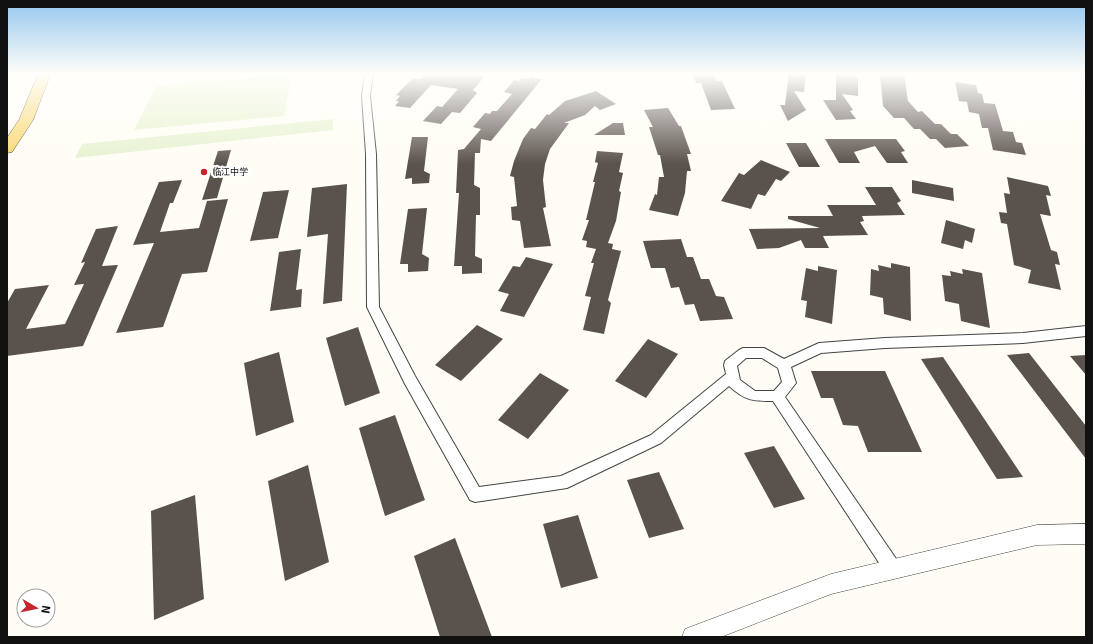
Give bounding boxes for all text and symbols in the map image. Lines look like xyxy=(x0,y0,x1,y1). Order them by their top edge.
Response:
place label: 临江中学 xyxy=(212,165,248,178)
marker: 临江中学 xyxy=(199,167,209,177)
north arrow xyxy=(16,588,56,628)
text: N xyxy=(38,604,55,615)

